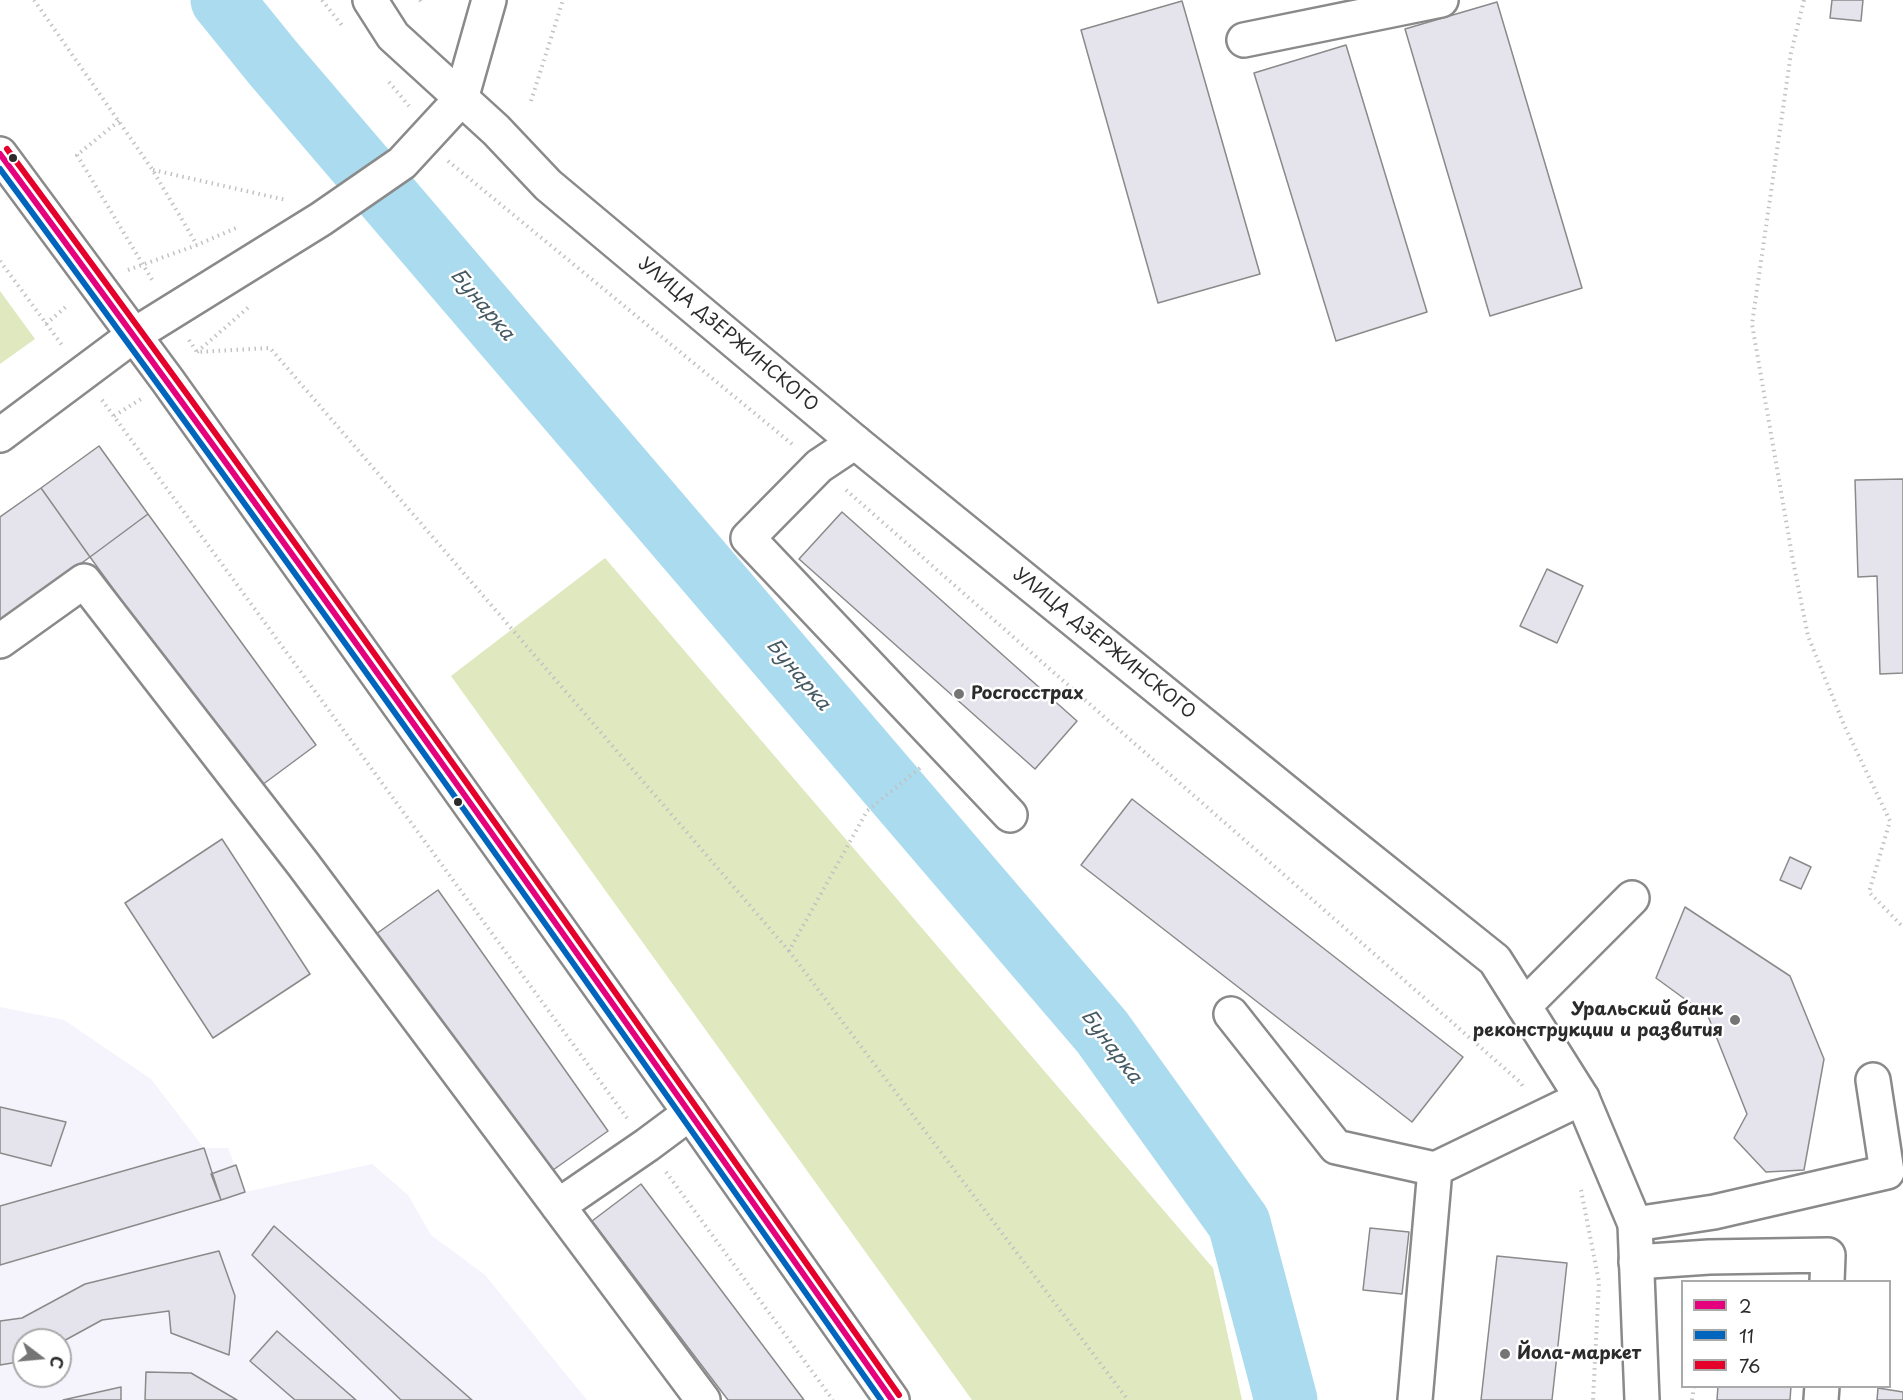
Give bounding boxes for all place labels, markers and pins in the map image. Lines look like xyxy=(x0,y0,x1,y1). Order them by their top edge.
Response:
unlabelled marker xyxy=(7,152,19,164)
place label: Росгосстрах xyxy=(971,683,1084,705)
marker: Росгосстрах xyxy=(952,687,966,701)
unlabelled marker xyxy=(452,796,464,808)
place label: Уральский банк реконструкции и развития xyxy=(1473,999,1723,1042)
marker: Уральский банк реконструкции и развития xyxy=(1728,1013,1742,1027)
place label: Йола-маркет xyxy=(1517,1343,1641,1365)
marker: Йола-маркет xyxy=(1498,1347,1512,1361)

